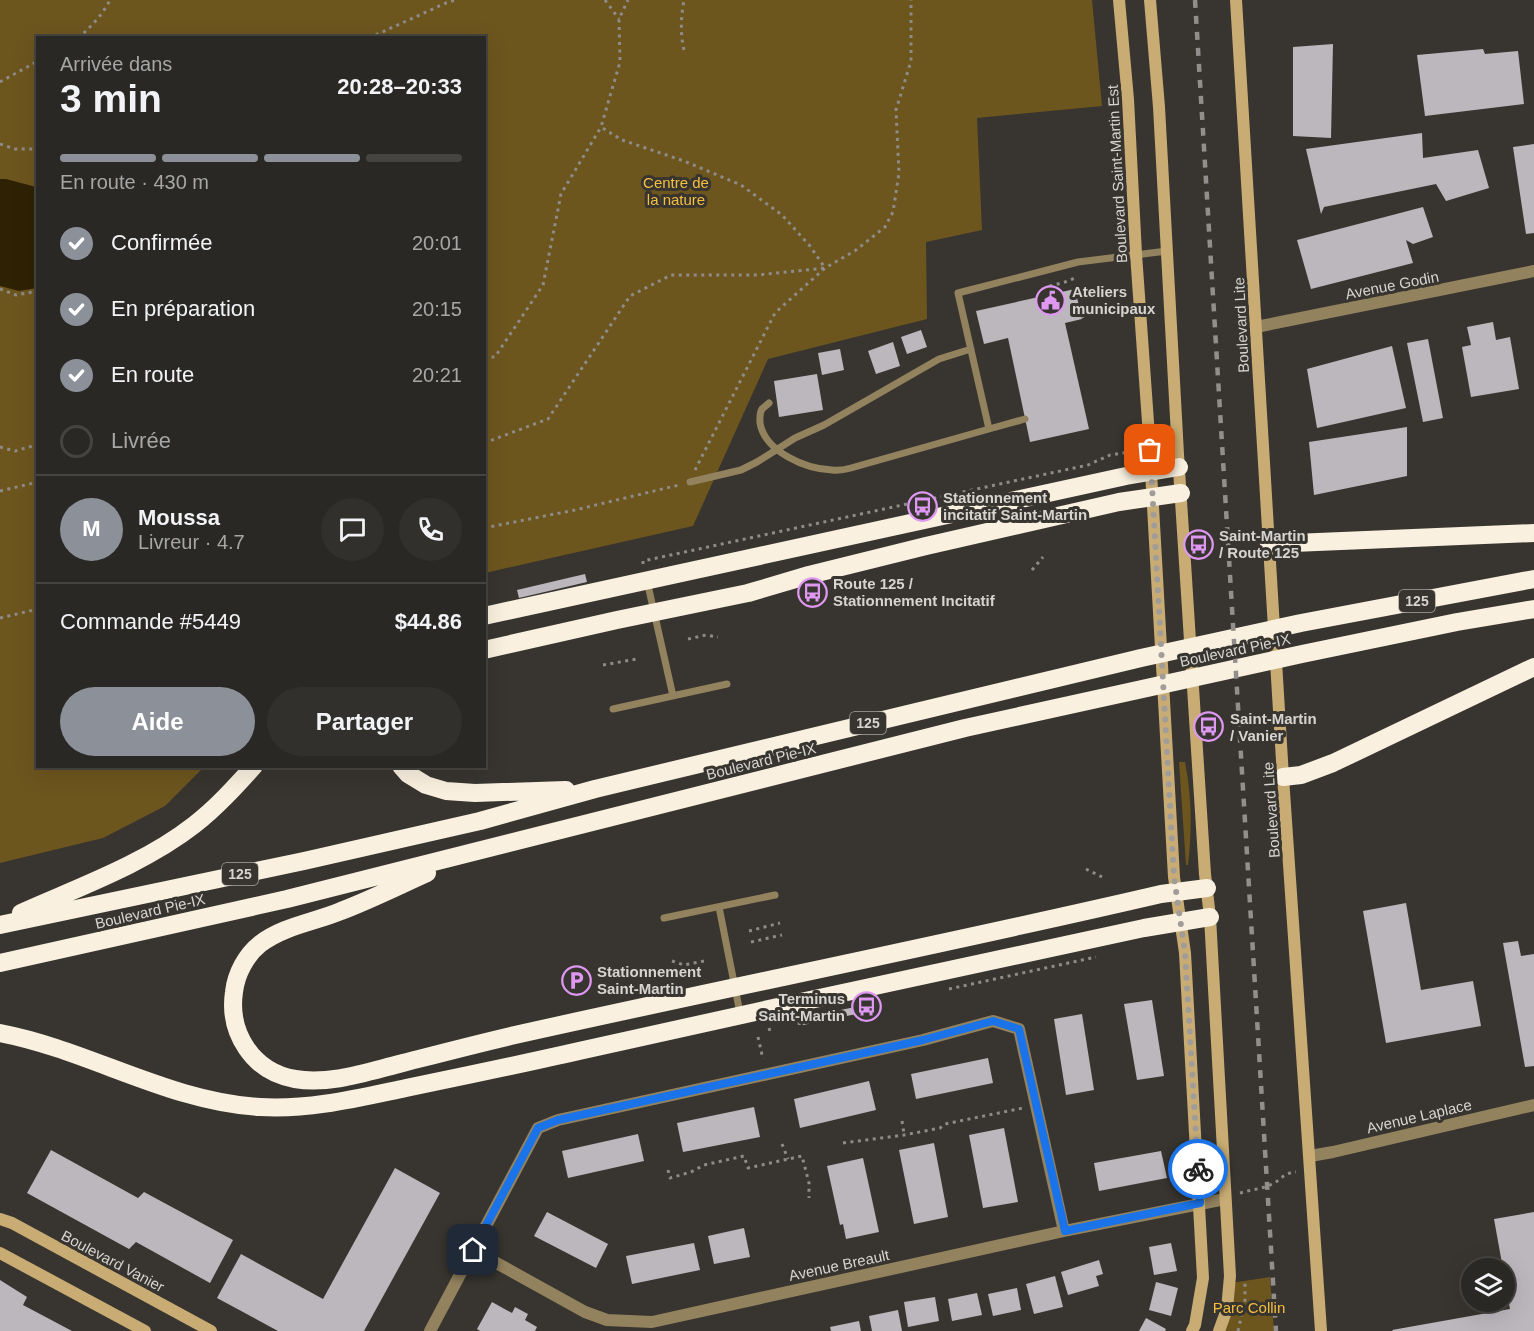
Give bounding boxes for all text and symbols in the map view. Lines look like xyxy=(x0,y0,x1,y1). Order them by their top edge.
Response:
text: Arrivée dans xyxy=(60,53,172,75)
text: 20:28–20:33 xyxy=(337,74,462,99)
text: 3 min xyxy=(60,77,162,120)
street label: Boulevard Saint-Martin Est xyxy=(1104,84,1130,264)
text: En route · 430 m xyxy=(60,171,209,193)
park label: Centre de la nature xyxy=(643,174,709,208)
icon: check xyxy=(60,227,93,260)
text: Confirmée xyxy=(111,230,212,255)
text: 20:01 xyxy=(412,232,462,254)
street label: Avenue Godin xyxy=(1344,268,1440,302)
street label: Boulevard Lite xyxy=(1230,277,1252,373)
place label: Ateliers municipaux xyxy=(1072,283,1156,317)
public building icon: Ateliers municipaux xyxy=(1035,284,1067,316)
icon: check xyxy=(60,293,93,326)
text: En préparation xyxy=(111,296,255,321)
text: 20:15 xyxy=(412,298,462,320)
icon: check xyxy=(60,359,93,392)
text: En route xyxy=(111,362,194,387)
text: 20:21 xyxy=(412,364,462,386)
pin xyxy=(1124,424,1175,475)
text: Livrée xyxy=(111,428,171,453)
icon: bag xyxy=(1133,433,1166,466)
place label: Stationnement incitatif Saint-Martin xyxy=(943,489,1087,523)
bus stop icon: Stationnement incitatif Saint-Martin xyxy=(906,490,938,522)
button: chat xyxy=(321,498,384,561)
button: phone xyxy=(399,498,462,561)
text: Moussa xyxy=(138,505,220,530)
text: M xyxy=(82,516,101,541)
place label: Saint-Martin / Route 125 xyxy=(1219,527,1306,561)
bus stop icon: Saint-Martin / Route 125 xyxy=(1182,528,1214,560)
text: Livreur · 4.7 xyxy=(138,531,245,553)
place label: Route 125 / Stationnement Incitatif xyxy=(833,575,996,609)
bus stop icon: Route 125 / Stationnement Incitatif xyxy=(796,576,828,608)
road number: 125 xyxy=(1399,590,1435,612)
text: Commande #5449 xyxy=(60,609,241,634)
text: $44.86 xyxy=(395,609,462,634)
street label: Boulevard Pie-IX xyxy=(1178,630,1292,670)
button: Aide xyxy=(60,687,255,756)
button: Partager xyxy=(267,687,462,756)
place label: Saint-Martin / Vanier xyxy=(1230,710,1317,744)
bus stop icon: Saint-Martin / Vanier xyxy=(1193,711,1225,743)
road number: 125 xyxy=(850,712,886,734)
street label: Boulevard Pie-IX xyxy=(704,739,818,783)
street label: Boulevard Lite xyxy=(1259,762,1283,858)
road number: 125 xyxy=(222,863,258,885)
street label: Boulevard Pie-IX xyxy=(93,890,207,932)
place label: Stationnement Saint-Martin xyxy=(597,963,701,997)
parking icon: Stationnement Saint-Martin xyxy=(560,964,592,996)
place label: Terminus Saint-Martin xyxy=(758,990,845,1024)
bus stop icon: Terminus Saint-Martin xyxy=(850,991,882,1023)
street label: Avenue Laplace xyxy=(1365,1096,1473,1136)
courier xyxy=(1168,1139,1228,1199)
icon: bike xyxy=(1182,1153,1215,1186)
pin xyxy=(447,1224,498,1275)
street label: Boulevard Vanier xyxy=(59,1227,167,1295)
icon: home xyxy=(456,1233,489,1266)
street label: Avenue Breault xyxy=(787,1246,892,1284)
map controls xyxy=(1461,1258,1515,1312)
button: layers xyxy=(1461,1258,1515,1312)
park label: Parc Collin xyxy=(1213,1299,1285,1316)

